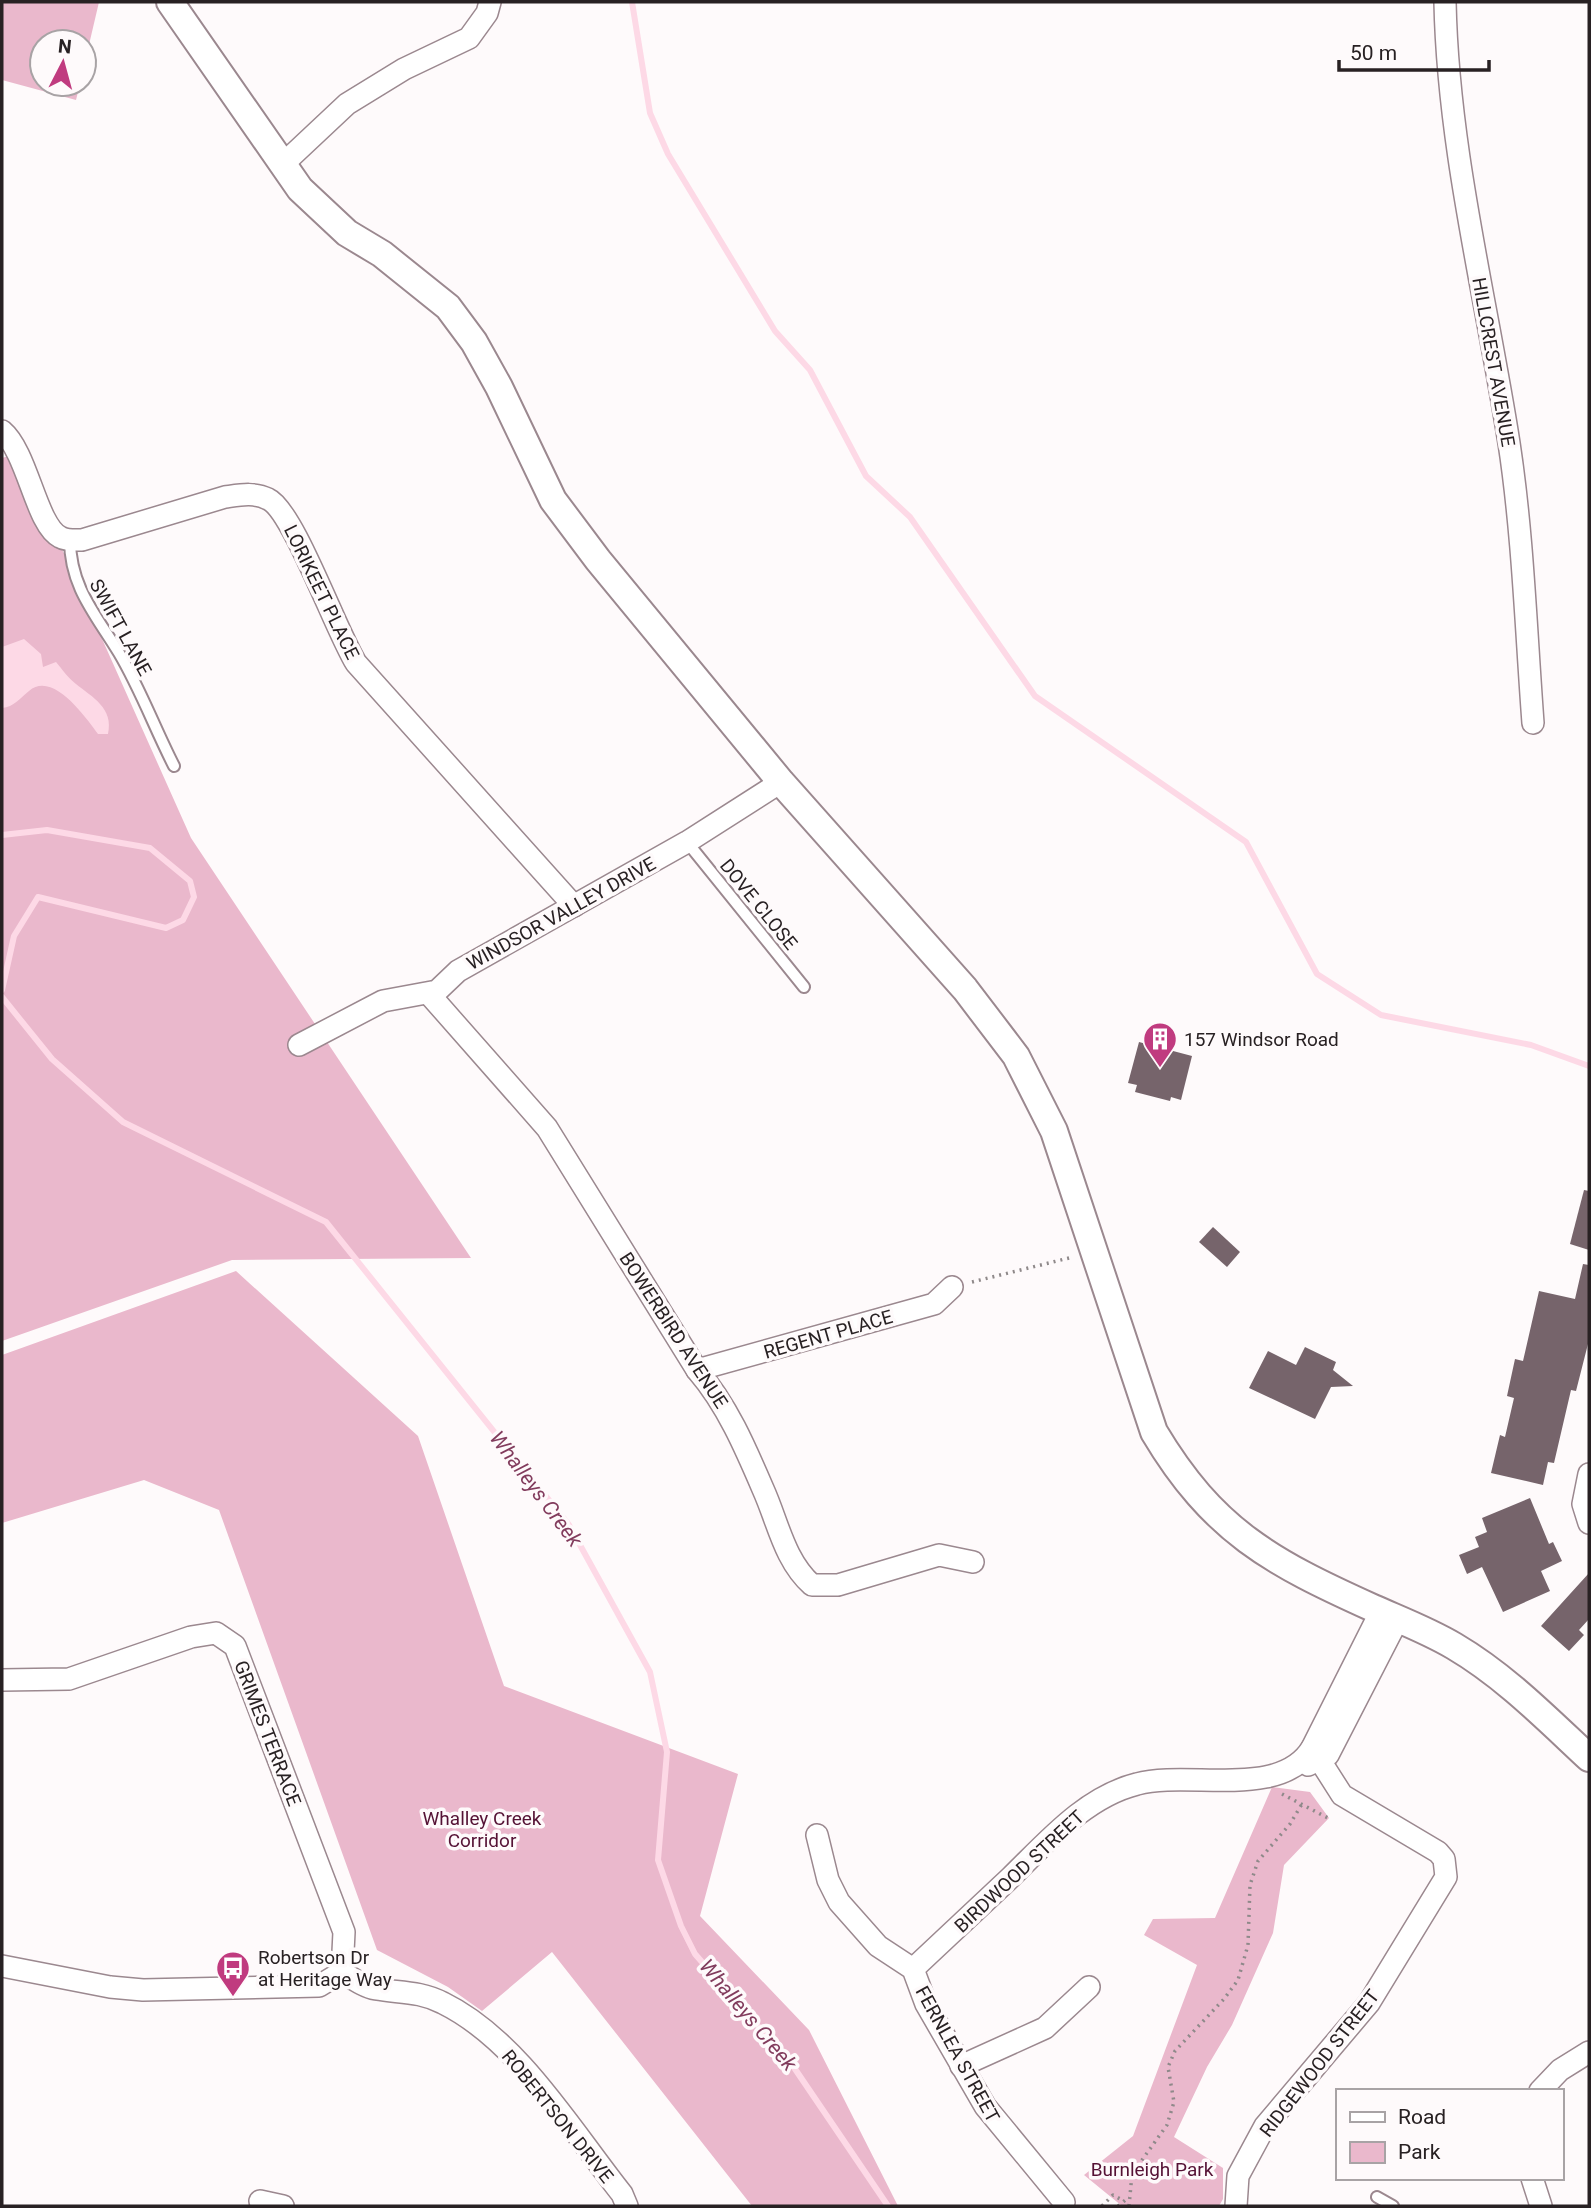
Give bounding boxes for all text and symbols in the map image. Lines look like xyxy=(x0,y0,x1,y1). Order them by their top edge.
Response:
north arrow xyxy=(28,28,98,98)
scale bar xyxy=(1339,28,1490,72)
text: N xyxy=(57,34,73,59)
text: 50 m xyxy=(1350,41,1397,65)
street label: HILLCREST AVENUE xyxy=(1467,276,1520,449)
street label: LORIKEET PLACE xyxy=(279,521,364,663)
street label: SWIFT LANE xyxy=(85,575,157,680)
street label: WINDSOR VALLEY DRIVE xyxy=(463,852,660,975)
street label: DOVE CLOSE xyxy=(715,854,802,954)
building icon: 157 Windsor Road xyxy=(1141,1020,1179,1069)
place label: 157 Windsor Road xyxy=(1184,1028,1339,1051)
street label: BOWERBIRD AVENUE xyxy=(615,1248,733,1413)
street label: REGENT PLACE xyxy=(761,1305,895,1364)
water label: Whalleys Creek xyxy=(485,1427,588,1552)
street label: GRIMES TERRACE xyxy=(229,1657,306,1809)
street label: BIRDWOOD STREET xyxy=(950,1805,1089,1937)
park label: Whalley Creek Corridor xyxy=(423,1807,542,1852)
place label: Robertson Dr at Heritage Way xyxy=(258,1946,392,1991)
bus stop icon: Robertson Dr at Heritage Way xyxy=(214,1949,252,1998)
water label: Whalleys Creek xyxy=(694,1954,802,2076)
street label: FERNLEA STREET xyxy=(911,1982,1005,2126)
street label: RIDGEWOOD STREET xyxy=(1255,1985,1384,2142)
street label: ROBERTSON DRIVE xyxy=(497,2045,618,2188)
legend xyxy=(1336,2089,1563,2180)
text: Road xyxy=(1398,2105,1446,2129)
text: Park xyxy=(1398,2140,1441,2164)
park label: Burnleigh Park xyxy=(1091,2158,1214,2181)

